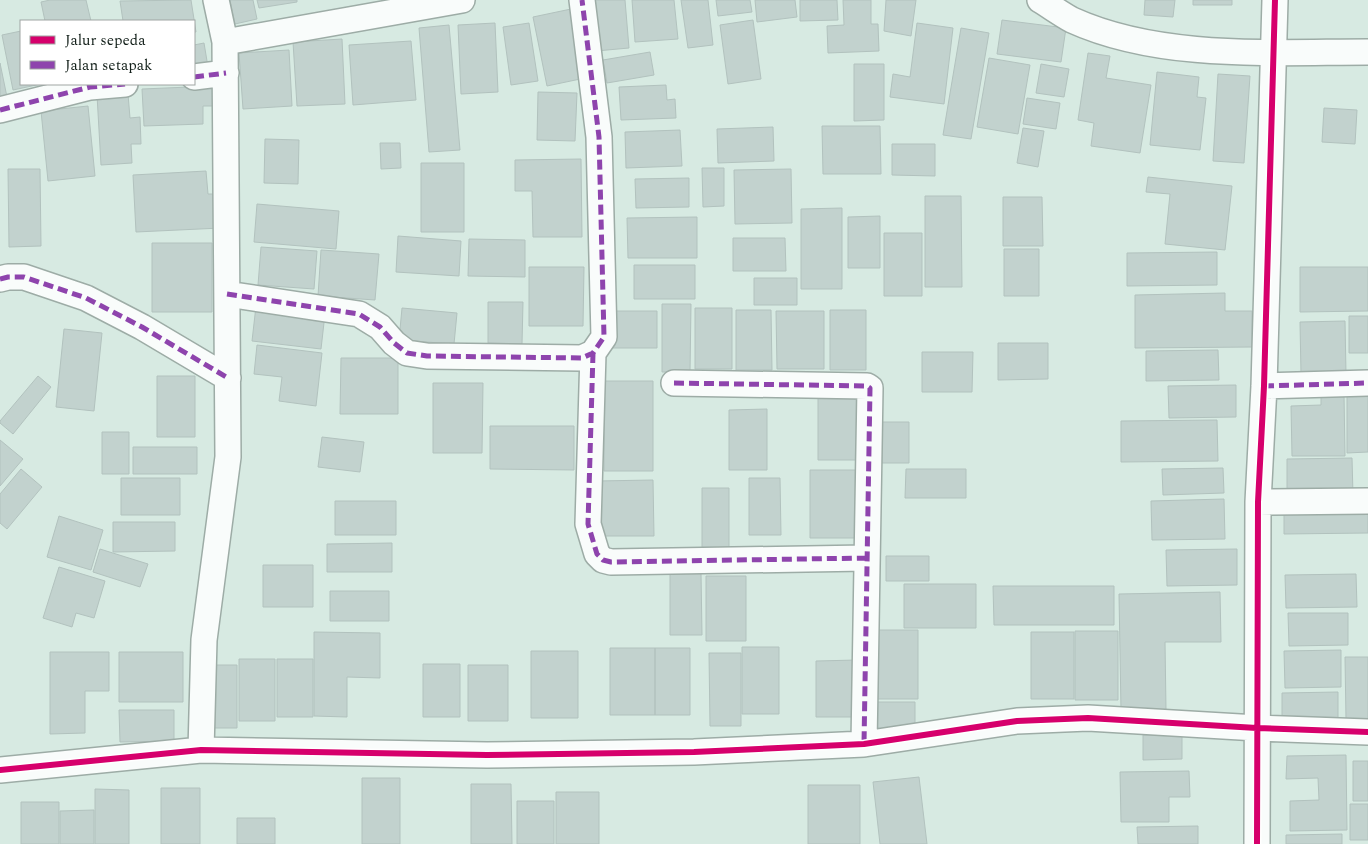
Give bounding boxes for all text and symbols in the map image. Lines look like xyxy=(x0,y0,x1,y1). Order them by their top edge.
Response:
legend xyxy=(20,20,195,85)
text: Jalur sepeda xyxy=(65,29,146,52)
text: Jalan setapak xyxy=(65,54,152,77)

